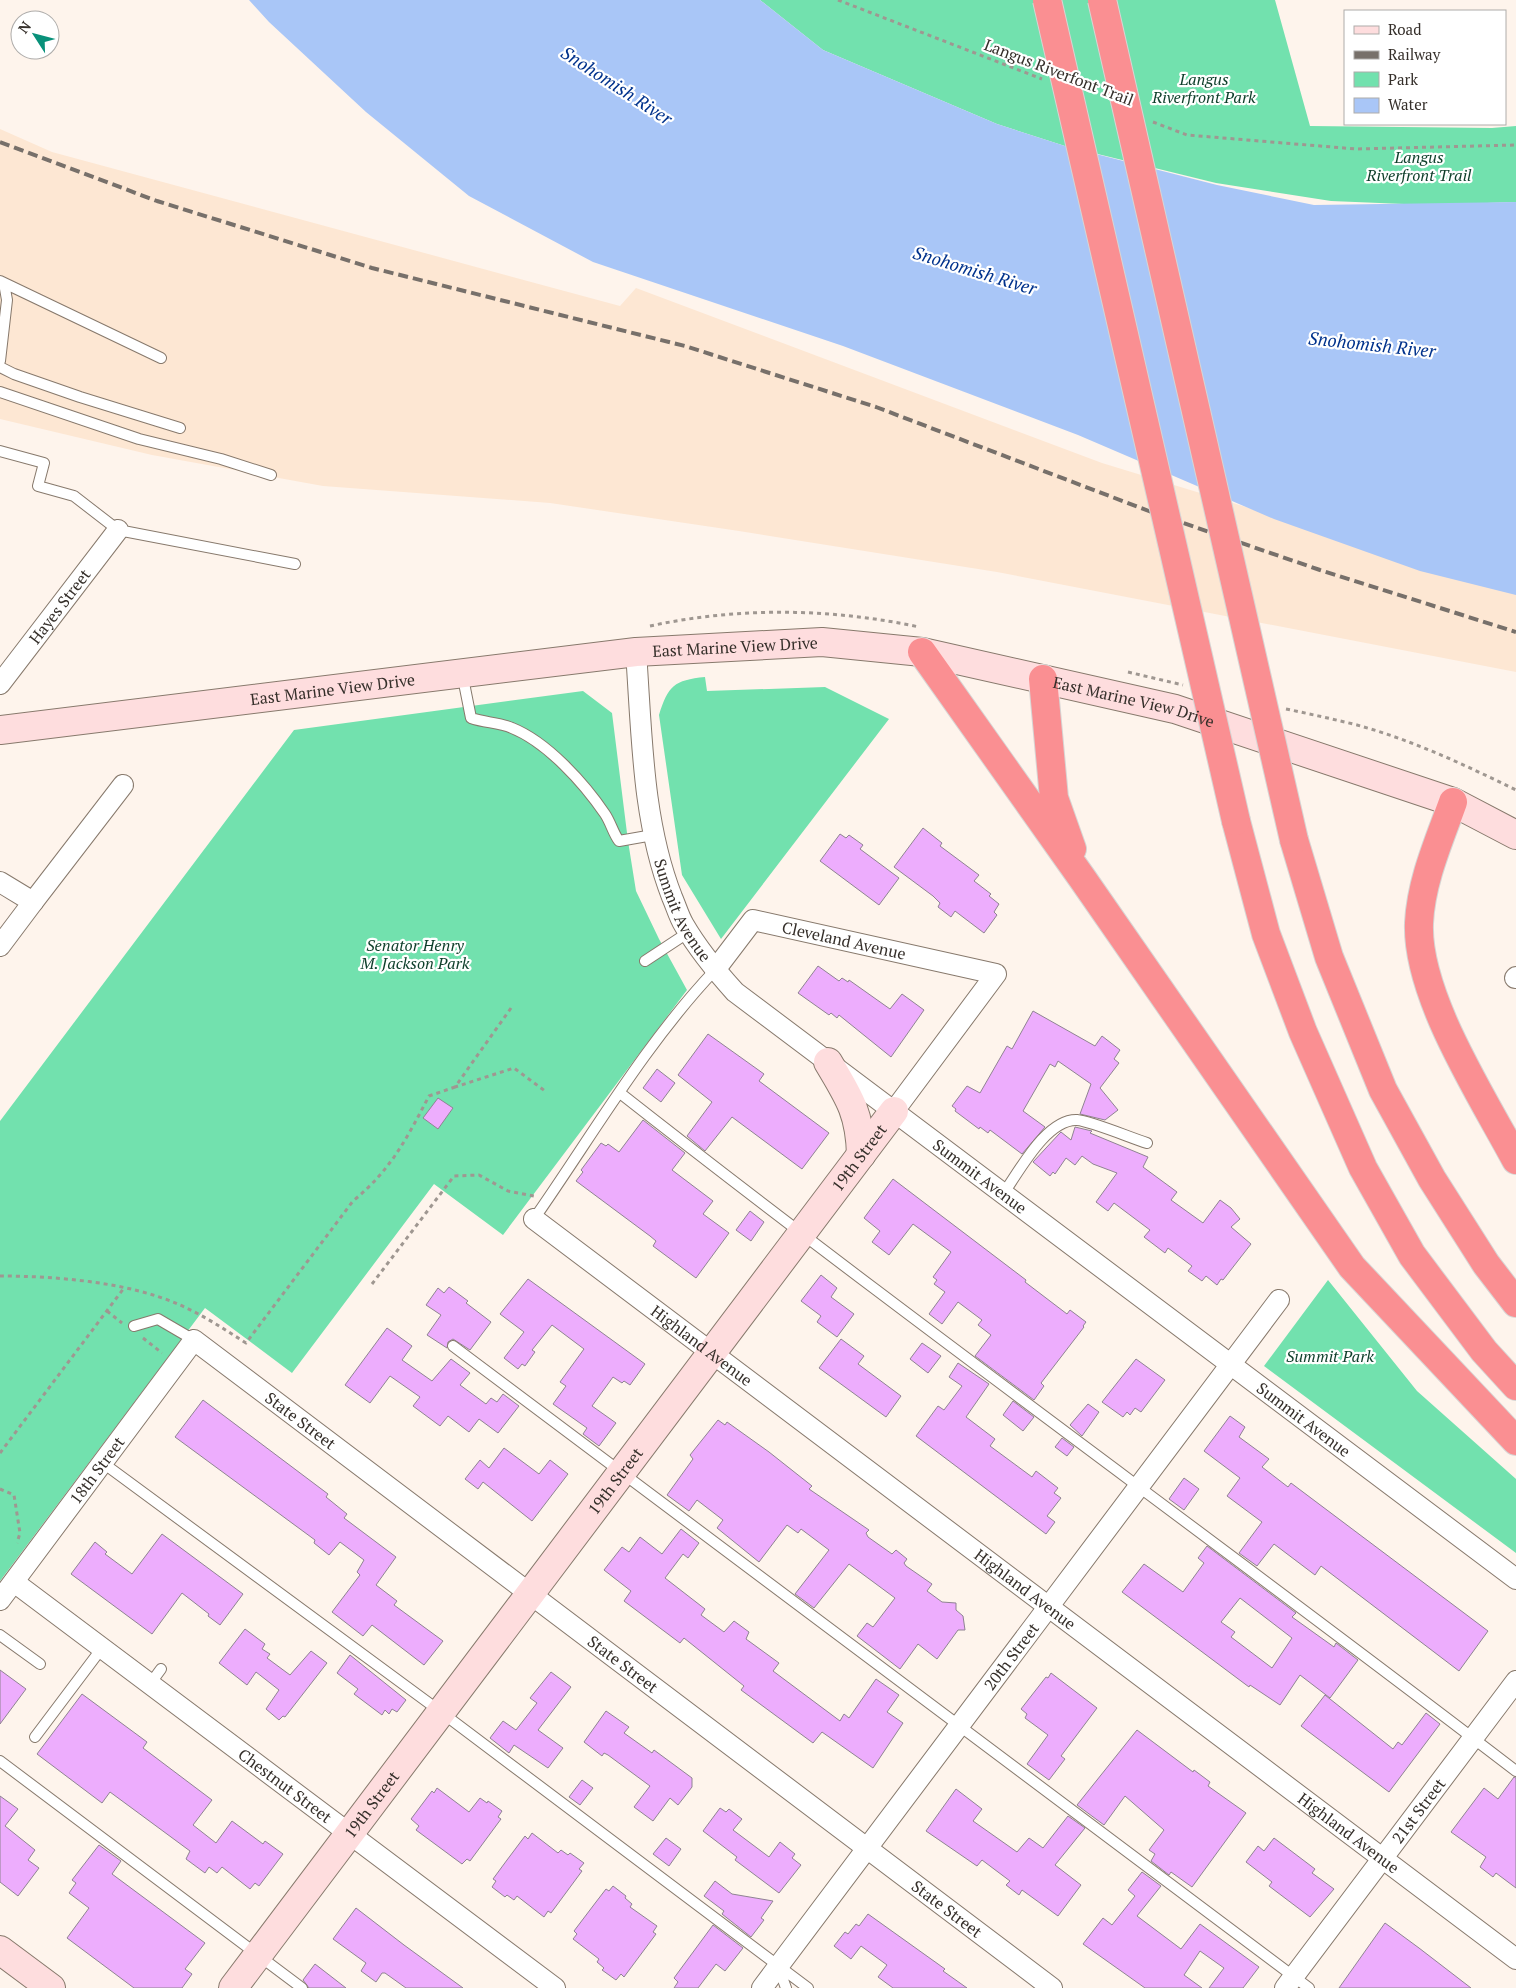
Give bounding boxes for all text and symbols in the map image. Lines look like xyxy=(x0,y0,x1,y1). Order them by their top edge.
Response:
north arrow xyxy=(10,10,60,60)
legend xyxy=(1344,10,1506,125)
text: N xyxy=(13,17,35,37)
text: Road xyxy=(1388,19,1421,39)
street label: Langus Riverfont Trail xyxy=(981,33,1137,111)
water label: Snohomish River xyxy=(557,40,678,130)
text: Railway xyxy=(1388,44,1441,64)
park label: Langus Riverfront Park xyxy=(1151,68,1256,108)
text: Park xyxy=(1388,69,1418,89)
text: Water xyxy=(1388,94,1428,114)
park label: Langus Riverfront Trail xyxy=(1365,146,1472,186)
water label: Snohomish River xyxy=(910,240,1041,300)
water label: Snohomish River xyxy=(1307,325,1438,363)
street label: Hayes Street xyxy=(24,564,95,648)
street label: East Marine View Drive xyxy=(652,631,818,662)
street label: East Marine View Drive xyxy=(249,668,416,710)
street label: East Marine View Drive xyxy=(1051,671,1217,732)
street label: Summit Avenue xyxy=(649,856,716,966)
street label: Cleveland Avenue xyxy=(780,916,908,965)
park label: Senator Henry M. Jackson Park xyxy=(360,934,470,974)
street label: 19th Street xyxy=(826,1119,892,1196)
street label: Summit Avenue xyxy=(929,1134,1031,1219)
street label: Highland Avenue xyxy=(647,1300,757,1391)
park label: Summit Park xyxy=(1286,1345,1374,1367)
street label: Summit Avenue xyxy=(1252,1377,1355,1462)
street label: State Street xyxy=(261,1387,340,1454)
street label: 18th Street xyxy=(64,1432,129,1508)
street label: 19th Street xyxy=(583,1443,648,1519)
street label: Highland Avenue xyxy=(970,1544,1080,1635)
street label: 20th Street xyxy=(979,1618,1044,1694)
street label: State Street xyxy=(583,1630,663,1698)
street label: Chestnut Street xyxy=(234,1743,337,1828)
street label: 19th Street xyxy=(339,1766,404,1843)
street label: 21st Street xyxy=(1387,1773,1450,1848)
street label: Highland Avenue xyxy=(1293,1787,1404,1878)
street label: State Street xyxy=(907,1875,987,1943)

